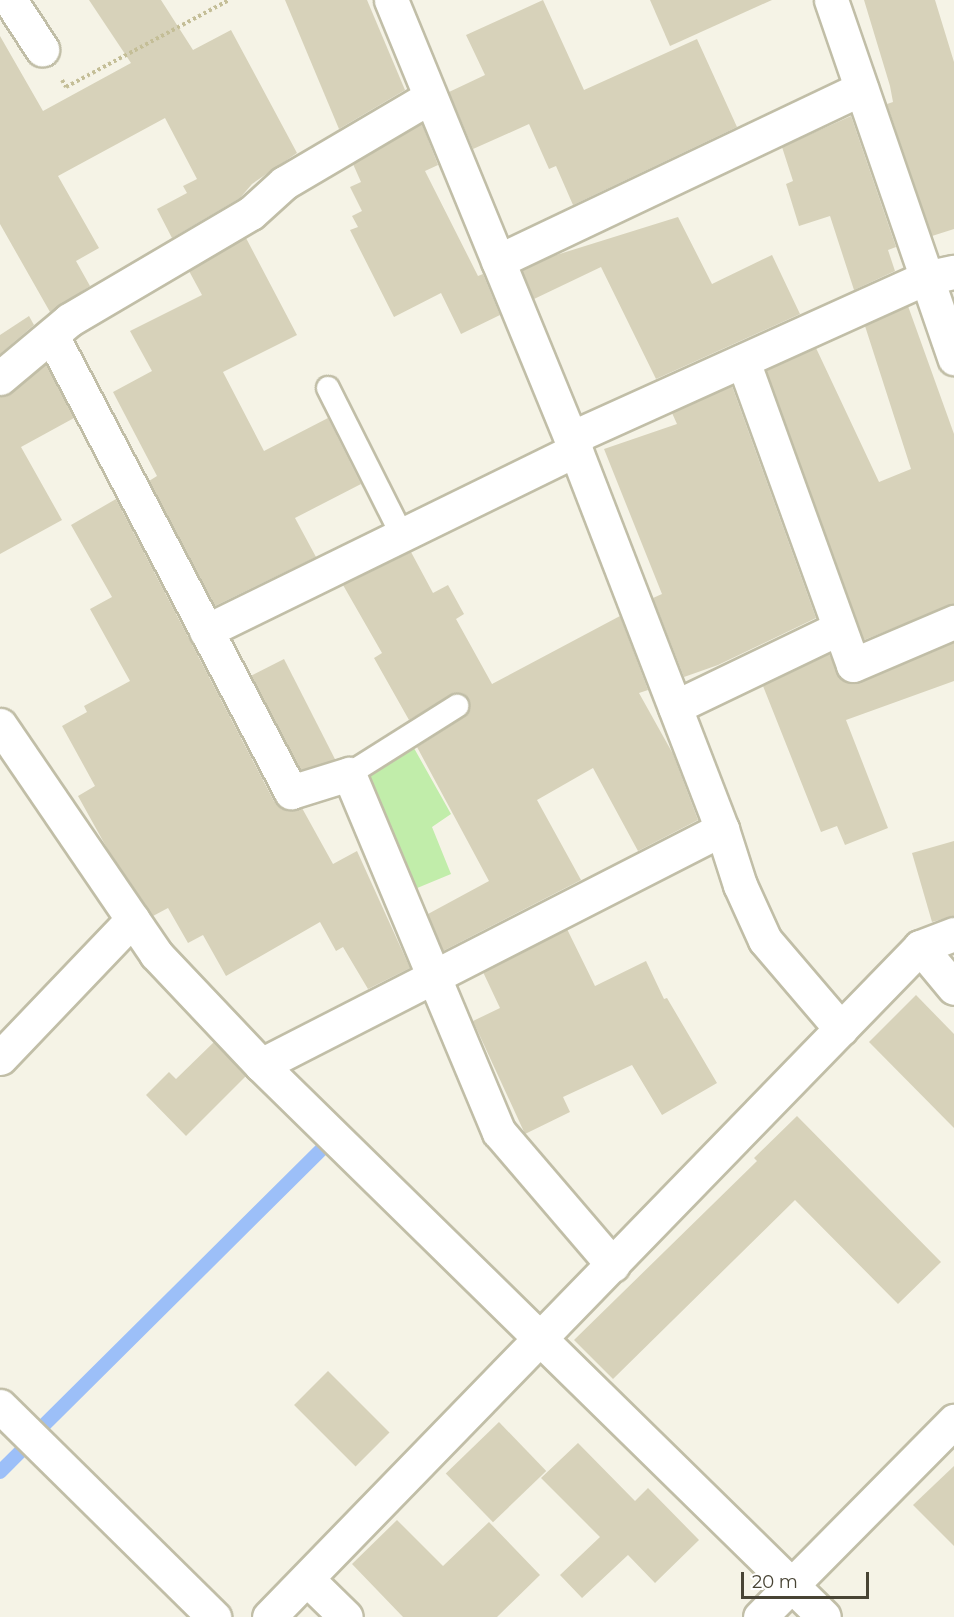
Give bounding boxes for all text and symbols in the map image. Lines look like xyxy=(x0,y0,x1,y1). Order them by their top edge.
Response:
scale bar xyxy=(744,1560,872,1598)
text: 20 m xyxy=(752,1571,798,1593)

